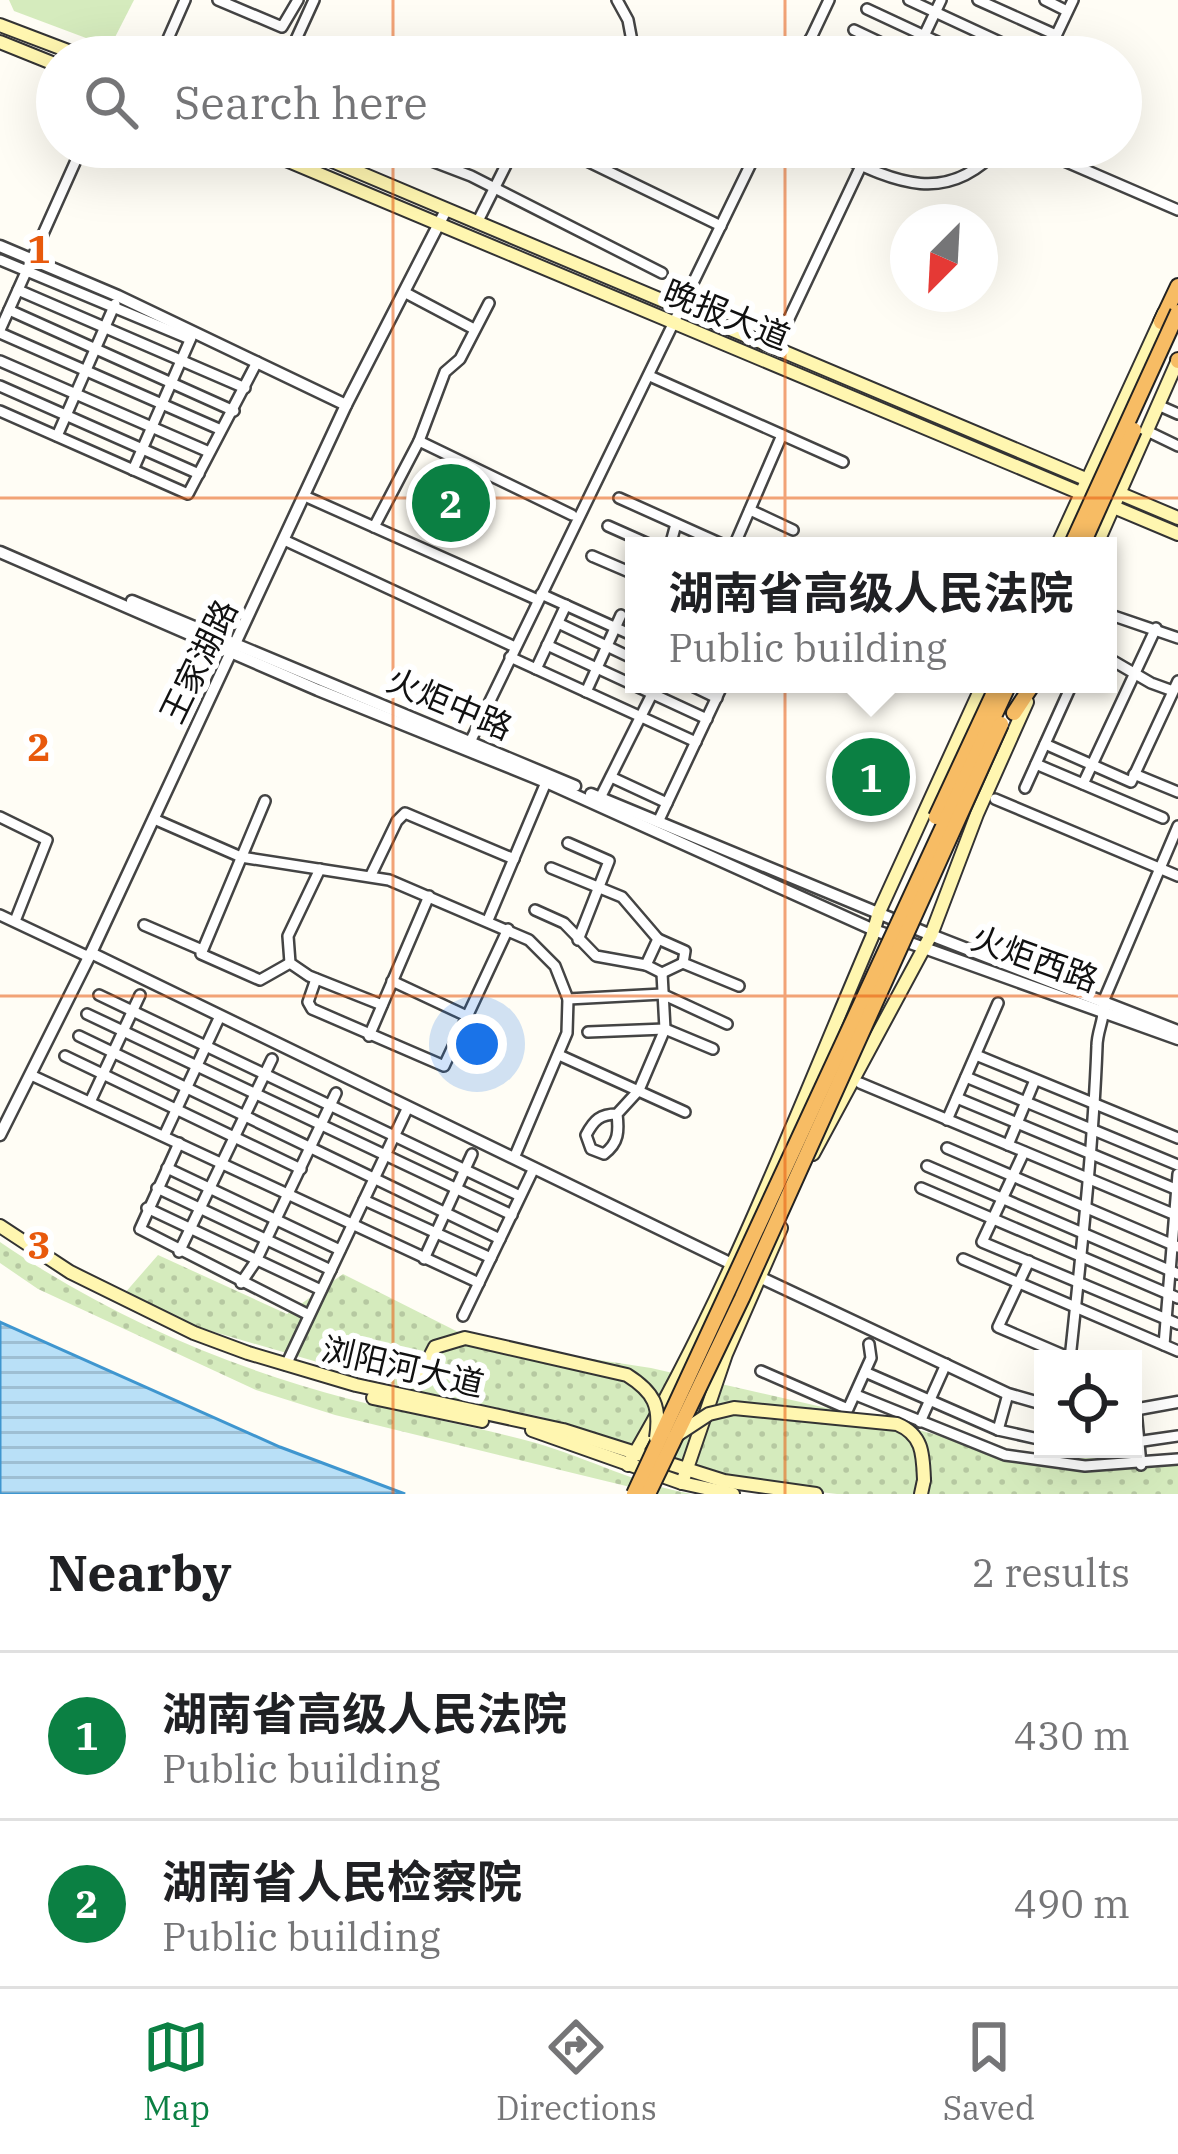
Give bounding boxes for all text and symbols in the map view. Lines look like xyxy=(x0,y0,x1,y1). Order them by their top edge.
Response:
search box xyxy=(36,36,1142,168)
icon: search xyxy=(78,69,144,135)
text: Search here xyxy=(174,73,428,131)
north arrow xyxy=(890,204,998,312)
text: 1 xyxy=(27,223,51,274)
street label: 晚报大道 xyxy=(658,269,796,359)
pin: 2 xyxy=(412,458,490,548)
popup xyxy=(625,537,1117,693)
text: 湖南省高级人民法院 xyxy=(668,563,1074,621)
street label: 王家湖路 xyxy=(150,592,246,730)
text: Public building xyxy=(668,622,947,673)
street label: 火炬中路 xyxy=(381,657,519,749)
text: 2 xyxy=(27,721,51,772)
pin: 1 xyxy=(832,732,910,822)
street label: 火炬西路 xyxy=(966,915,1104,1001)
your location xyxy=(447,1014,507,1074)
text: 3 xyxy=(27,1219,51,1270)
street label: 浏阳河大道 xyxy=(318,1326,488,1406)
map controls xyxy=(1034,1350,1142,1458)
button: locate xyxy=(1034,1350,1142,1458)
text: Nearby xyxy=(48,1539,232,1605)
text: 2 results xyxy=(972,1547,1130,1598)
text: 湖南省高级人民法院 xyxy=(162,1684,567,1742)
text: 1 xyxy=(75,1710,99,1761)
text: 430 m xyxy=(1014,1710,1130,1761)
text: Public building xyxy=(162,1743,441,1794)
text: 湖南省人民检察院 xyxy=(162,1852,522,1910)
text: 2 xyxy=(75,1878,99,1929)
text: 490 m xyxy=(1014,1878,1130,1929)
text: Public building xyxy=(162,1911,441,1962)
tab: Map xyxy=(143,2014,210,2129)
tab: Directions xyxy=(496,2014,657,2129)
tab: Saved xyxy=(943,2014,1035,2129)

